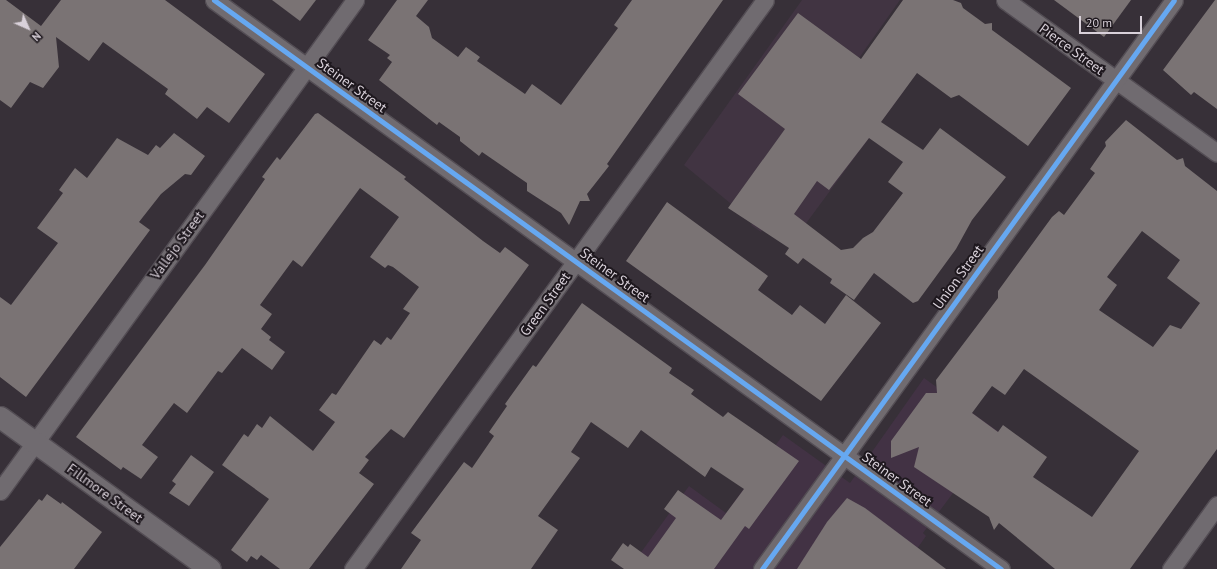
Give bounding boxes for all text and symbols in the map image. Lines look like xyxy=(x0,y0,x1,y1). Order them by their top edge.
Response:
north arrow xyxy=(8,8,48,48)
scale bar xyxy=(1081,8,1144,34)
text: 20 m xyxy=(1086,15,1112,30)
street label: Pierce Street xyxy=(1036,20,1108,78)
text: N xyxy=(29,29,44,44)
street label: Steiner Street xyxy=(314,54,390,116)
street label: Vallejo Street xyxy=(147,208,207,282)
street label: Union Street xyxy=(929,242,987,312)
street label: Steiner Street xyxy=(577,244,653,306)
street label: Green Street xyxy=(516,269,574,339)
street label: Steiner Street xyxy=(859,448,935,510)
street label: Fillmore Street xyxy=(64,460,146,526)

